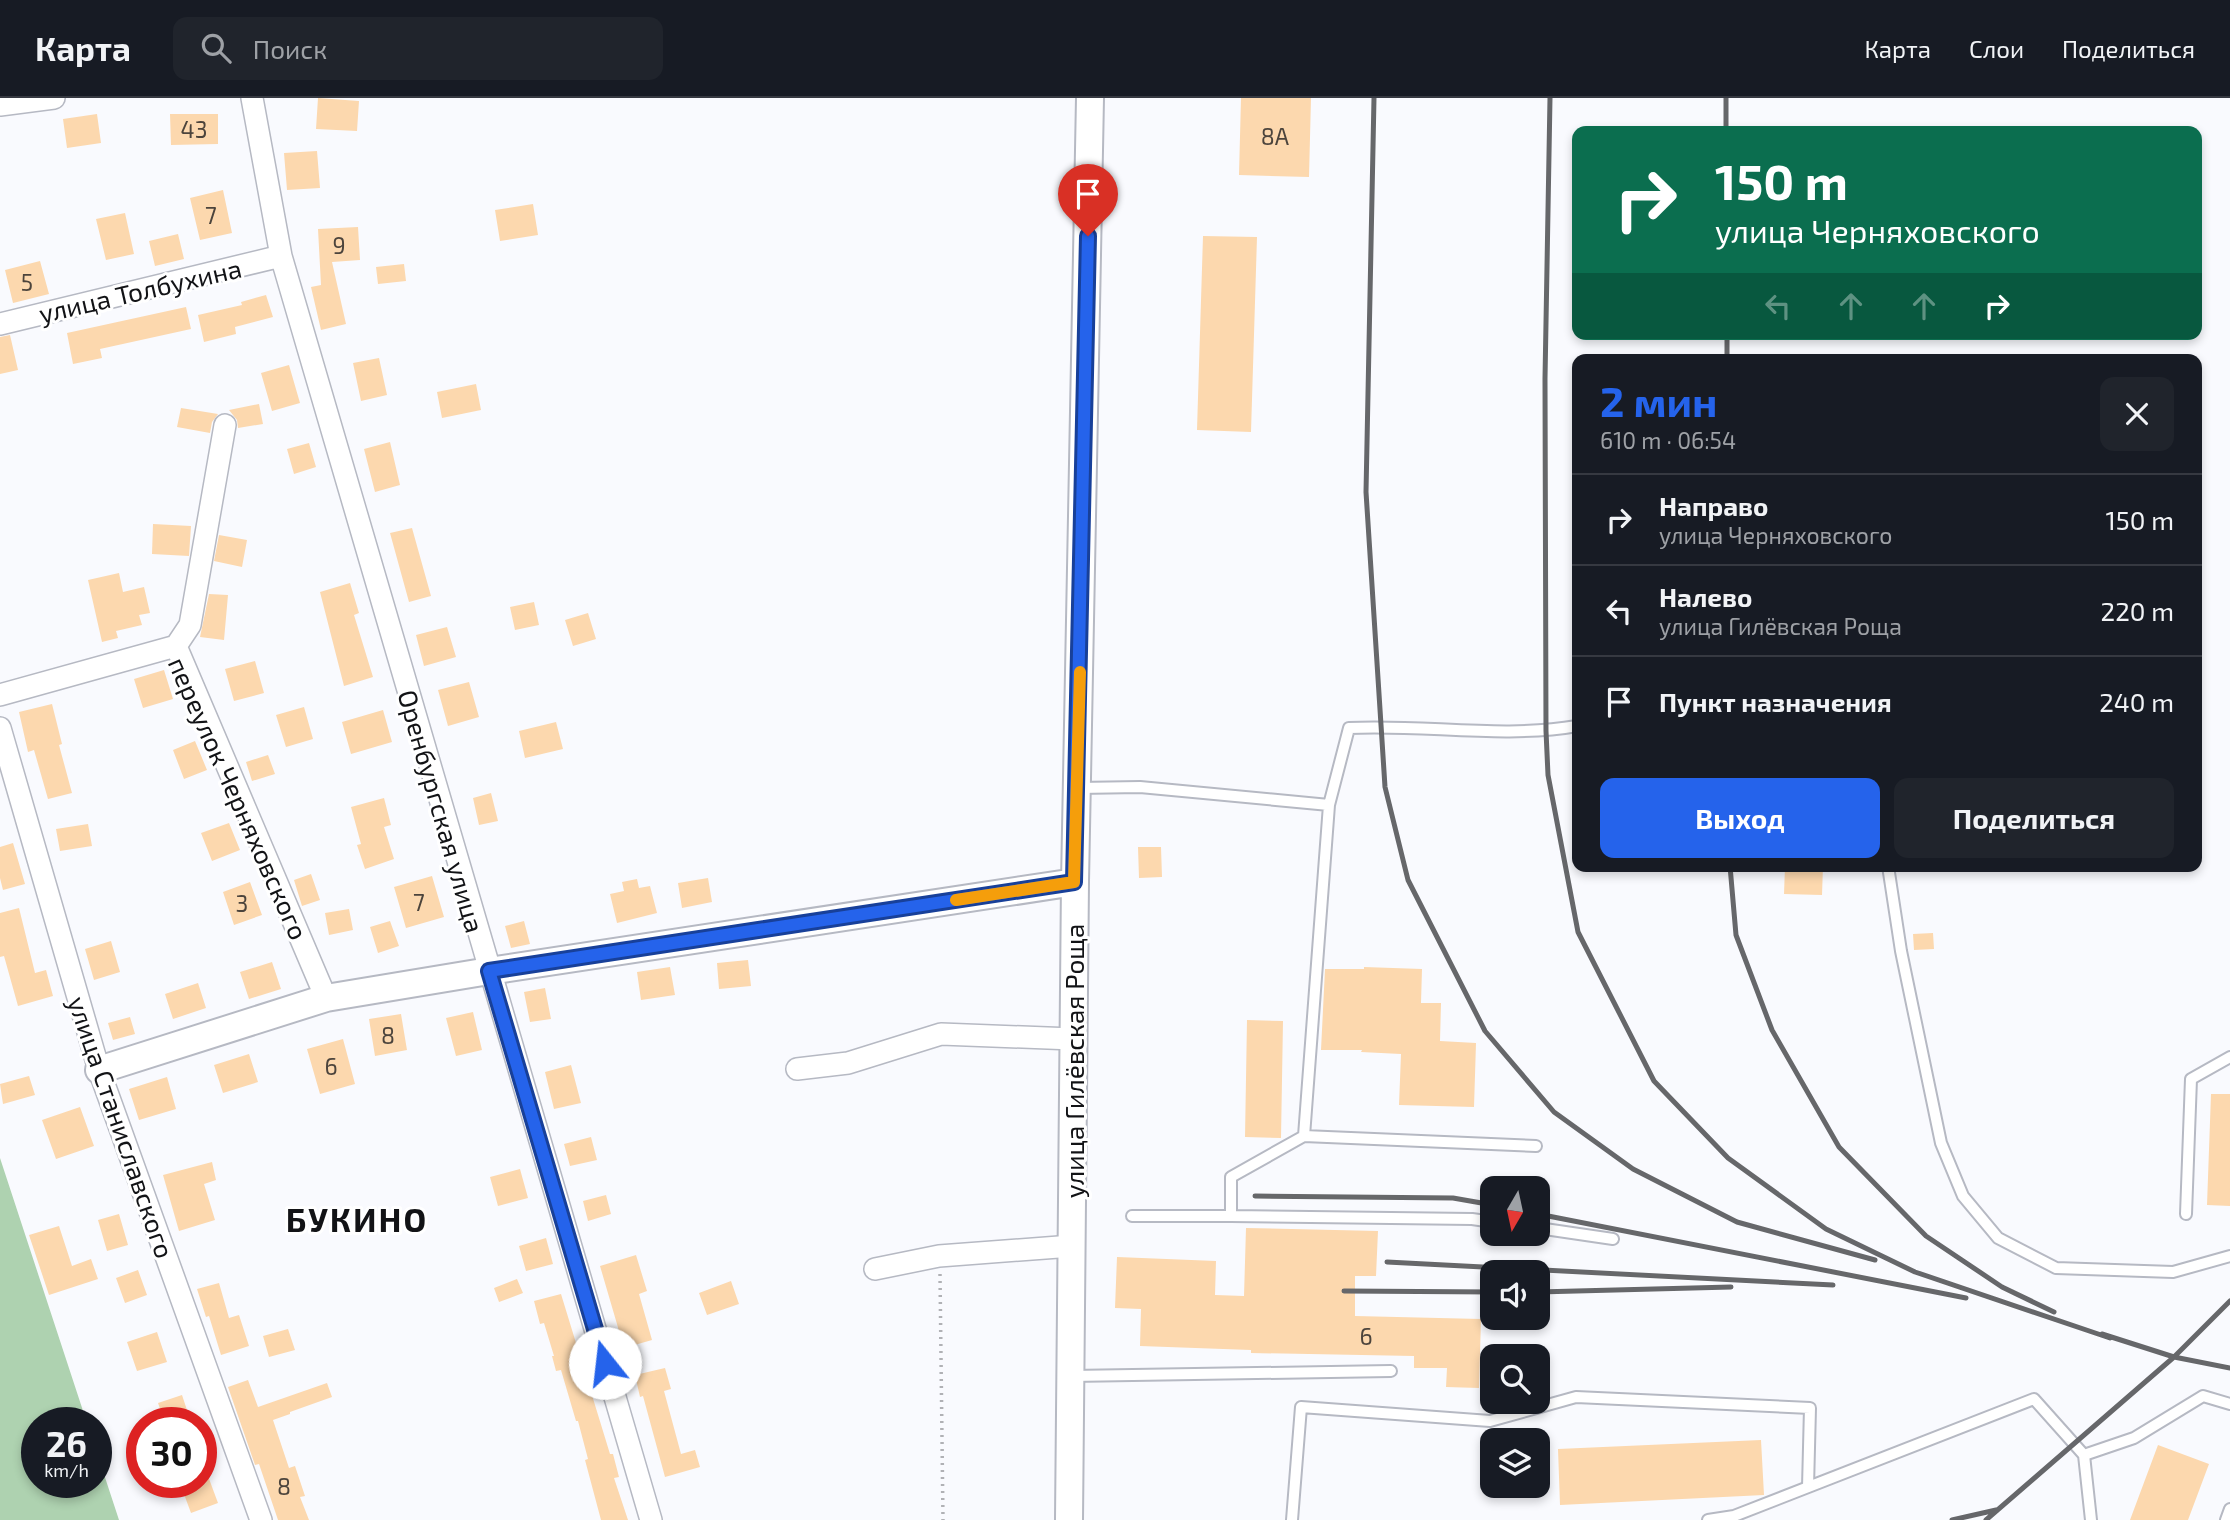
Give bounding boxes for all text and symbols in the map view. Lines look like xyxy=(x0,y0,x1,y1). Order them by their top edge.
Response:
search box xyxy=(173,17,663,80)
text: Карта xyxy=(35,28,131,68)
icon: search xyxy=(197,29,235,67)
text: Поиск xyxy=(253,33,327,64)
text: Карта xyxy=(1864,34,1931,63)
text: Слои xyxy=(1969,34,2024,63)
text: Поделиться xyxy=(2062,34,2195,63)
house number: 43 xyxy=(181,115,207,143)
house number: 8А xyxy=(1261,122,1290,150)
text: 150 m xyxy=(1715,151,1848,210)
icon: right xyxy=(1600,154,1691,245)
pin xyxy=(1058,164,1118,236)
icon: arrive xyxy=(1069,175,1107,213)
house number: 7 xyxy=(205,201,217,229)
text: улица Черняховского xyxy=(1715,211,2040,249)
house number: 9 xyxy=(332,231,346,259)
street label: улица Толбухина xyxy=(36,252,245,329)
house number: 5 xyxy=(21,268,33,296)
icon: left xyxy=(1759,287,1797,325)
icon: ahead xyxy=(1832,287,1870,325)
icon: ahead xyxy=(1905,287,1943,325)
icon: right xyxy=(1978,287,2016,325)
text: 2 мин xyxy=(1600,375,1717,425)
button: close xyxy=(2100,377,2174,451)
text: 610 m · 06:54 xyxy=(1600,426,1736,454)
text: Направо xyxy=(1659,490,1768,521)
icon: right xyxy=(1600,501,1638,539)
text: 150 m xyxy=(2105,504,2174,535)
text: улица Черняховского xyxy=(1659,521,1893,549)
text: Налево xyxy=(1659,581,1752,612)
icon: left xyxy=(1600,592,1638,630)
text: 220 m xyxy=(2101,595,2174,626)
text: улица Гилёвская Роща xyxy=(1659,612,1902,640)
street label: переулок Черняховского xyxy=(162,652,315,944)
icon: arrive xyxy=(1600,683,1638,721)
street label: Оренбургская улица xyxy=(392,686,491,936)
text: Пункт назначения xyxy=(1659,686,1892,717)
text: 240 m xyxy=(2099,686,2174,717)
button: Выход xyxy=(1600,778,1880,858)
button: Поделиться xyxy=(1894,778,2174,858)
house number: 7 xyxy=(413,888,425,916)
house number: 3 xyxy=(236,889,248,917)
street label: улица Гилёвская Роща xyxy=(1058,924,1090,1198)
street label: улица Станиславского xyxy=(62,992,181,1262)
house number: 8 xyxy=(381,1021,395,1049)
house number: 6 xyxy=(324,1052,338,1080)
north arrow xyxy=(1480,1176,1550,1246)
map controls xyxy=(1480,1176,1550,1498)
district label: БУКИНО xyxy=(286,1199,428,1239)
button: sound xyxy=(1480,1260,1550,1330)
house number: 6 xyxy=(1359,1322,1373,1350)
position arrow xyxy=(568,1326,642,1400)
button: search xyxy=(1480,1344,1550,1414)
speed limit sign: 30 xyxy=(126,1407,217,1498)
text: 26 xyxy=(46,1422,87,1464)
button: layers xyxy=(1480,1428,1550,1498)
text: km/h xyxy=(44,1459,89,1481)
house number: 8 xyxy=(277,1472,291,1500)

